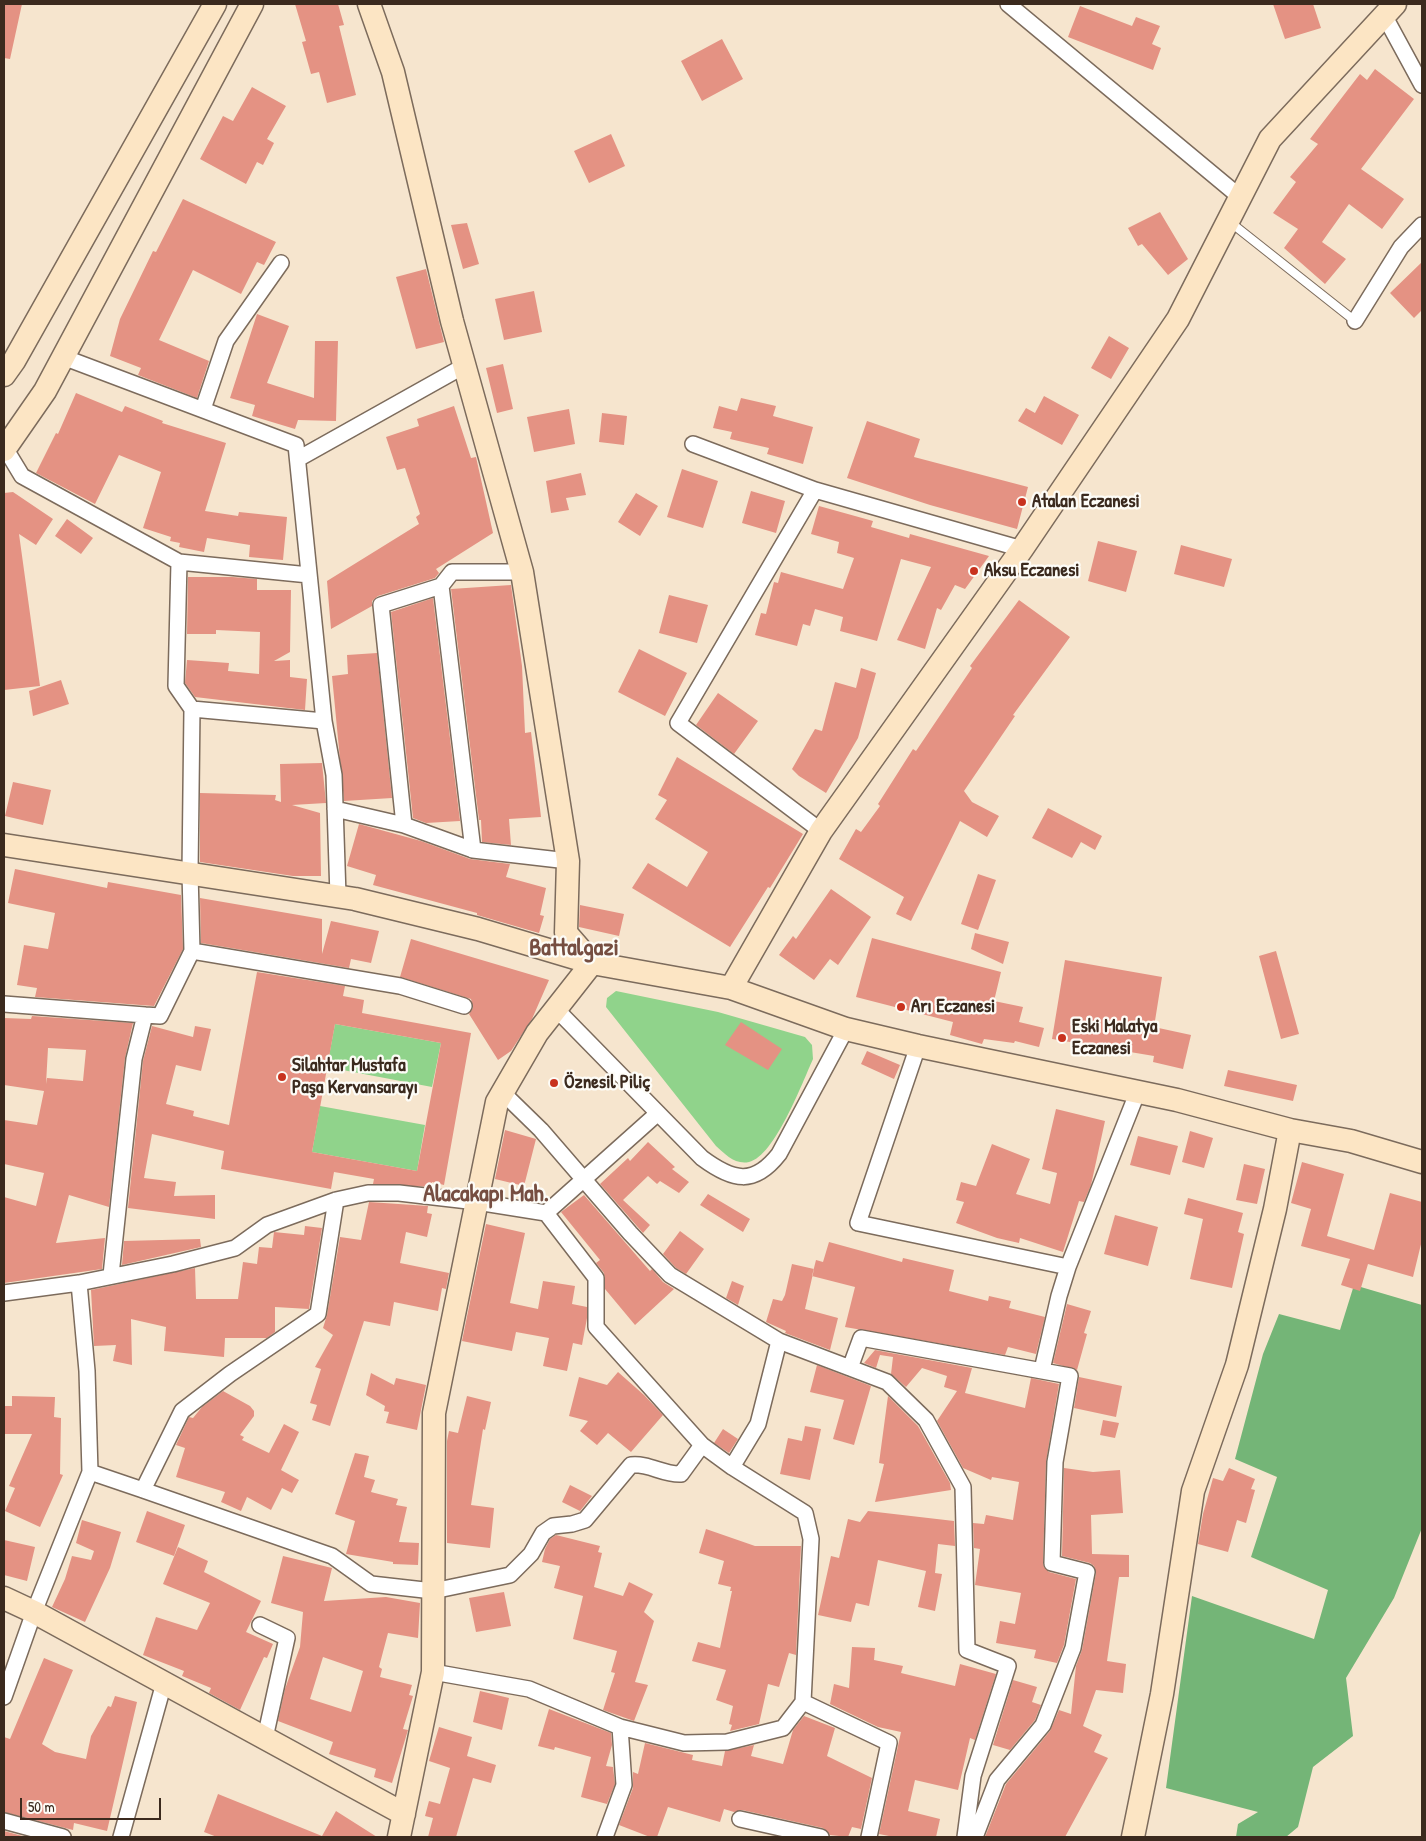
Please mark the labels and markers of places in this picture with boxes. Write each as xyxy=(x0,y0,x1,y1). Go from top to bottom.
place label: Atalan Eczanesi xyxy=(1032,491,1140,513)
marker: Atalan Eczanesi xyxy=(1016,496,1028,508)
place label: Aksu Eczanesi xyxy=(984,560,1080,582)
marker: Aksu Eczanesi xyxy=(968,565,980,577)
place label: Arı Eczanesi xyxy=(911,996,995,1018)
marker: Arı Eczanesi xyxy=(895,1001,907,1013)
place label: Eski Malatya Eczanesi xyxy=(1072,1016,1157,1060)
marker: Eski Malatya Eczanesi xyxy=(1056,1032,1068,1044)
place label: Silahtar Mustafa Paşa Kervansarayı xyxy=(292,1055,418,1099)
marker: Silahtar Mustafa Paşa Kervansarayı xyxy=(276,1071,288,1083)
place label: Öznesil Piliç xyxy=(564,1072,650,1094)
marker: Öznesil Piliç xyxy=(548,1077,560,1089)

